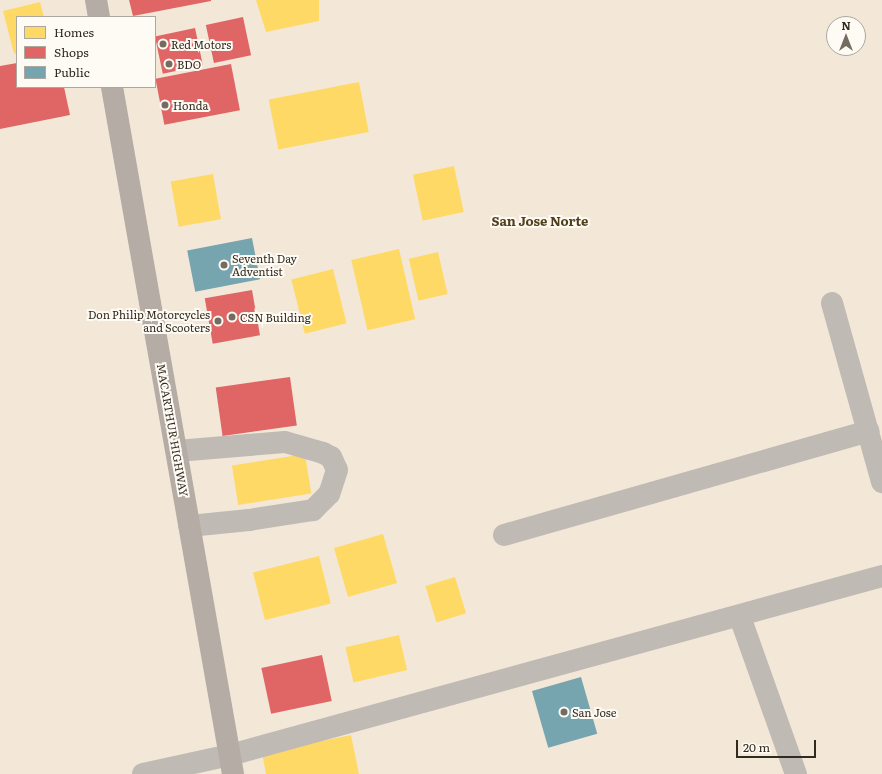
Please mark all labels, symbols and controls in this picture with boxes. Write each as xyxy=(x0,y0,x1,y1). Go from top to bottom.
legend xyxy=(16,16,156,88)
north arrow xyxy=(826,16,866,56)
text: N xyxy=(841,17,851,33)
text: Homes xyxy=(54,23,94,41)
place label: Red Motors xyxy=(171,37,231,51)
marker: Red Motors xyxy=(158,39,168,49)
text: Shops xyxy=(54,43,89,61)
place label: BDO xyxy=(177,57,201,71)
marker: BDO xyxy=(164,59,174,69)
text: Public xyxy=(54,63,90,81)
place label: Honda xyxy=(173,98,208,112)
marker: Honda xyxy=(160,100,170,110)
district label: San Jose Norte xyxy=(492,213,588,229)
place label: Seventh Day Adventist xyxy=(232,252,297,278)
marker: Seventh Day Adventist xyxy=(219,260,229,270)
place label: Don Philip Motorcycles and Scooters xyxy=(88,308,210,334)
place label: CSN Building xyxy=(240,310,311,324)
marker: CSN Building xyxy=(227,312,237,322)
marker: Don Philip Motorcycles and Scooters xyxy=(213,316,223,326)
street label: MACARTHUR HIGHWAY xyxy=(155,363,191,497)
place label: San Jose xyxy=(572,705,616,719)
marker: San Jose xyxy=(559,707,569,717)
scale bar xyxy=(738,732,818,758)
text: 20 m xyxy=(743,738,770,756)

